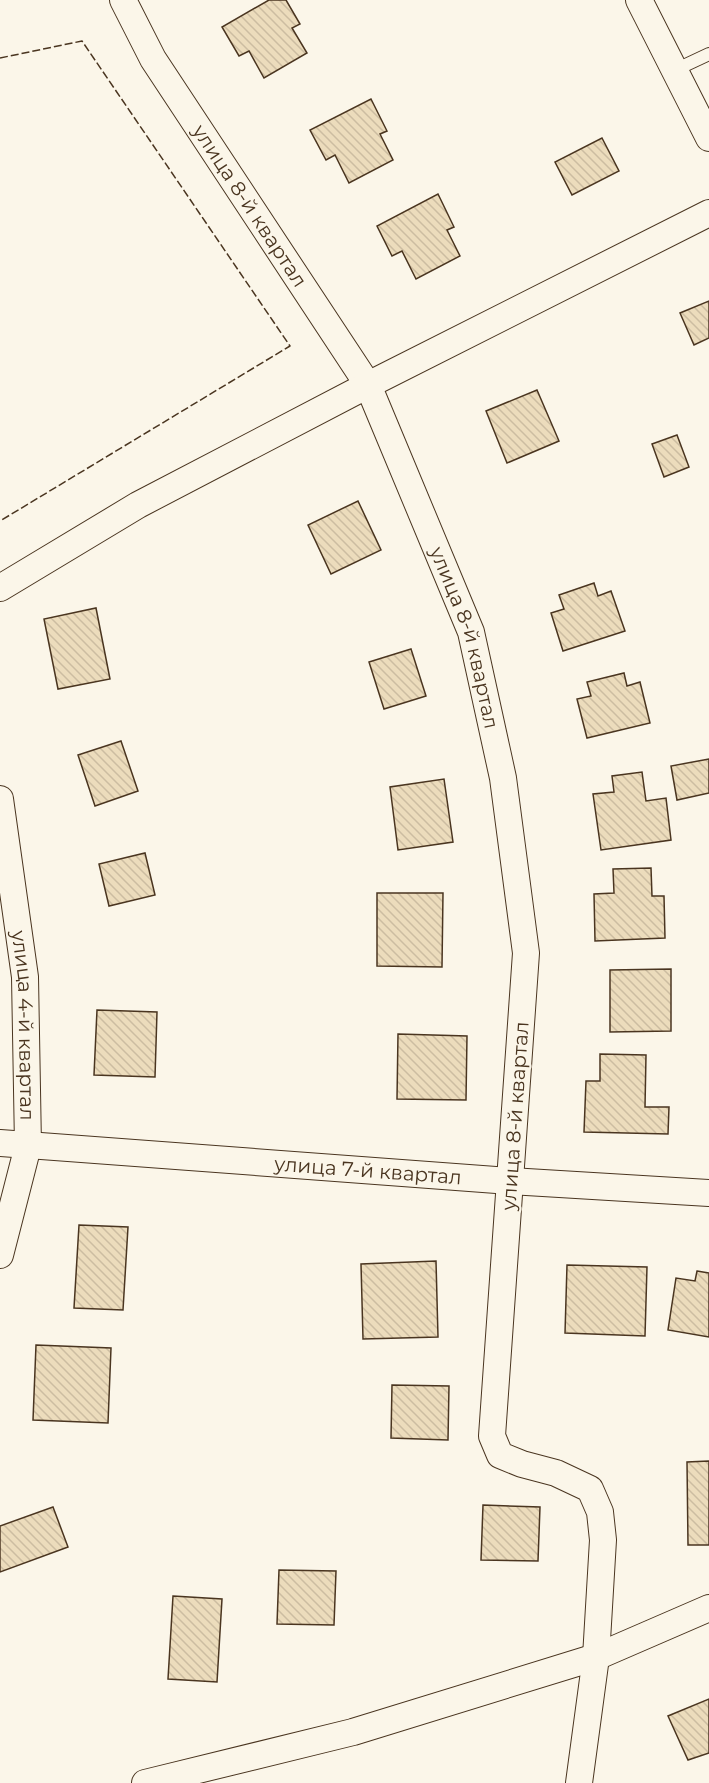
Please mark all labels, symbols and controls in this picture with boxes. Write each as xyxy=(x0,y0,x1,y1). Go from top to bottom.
street label: улица 8-й квартал xyxy=(187,119,312,292)
street label: улица 8-й квартал xyxy=(424,542,504,731)
street label: улица 4-й квартал xyxy=(6,928,40,1121)
street label: улица 8-й квартал xyxy=(496,1021,534,1212)
street label: улица 7-й квартал xyxy=(272,1151,462,1189)

